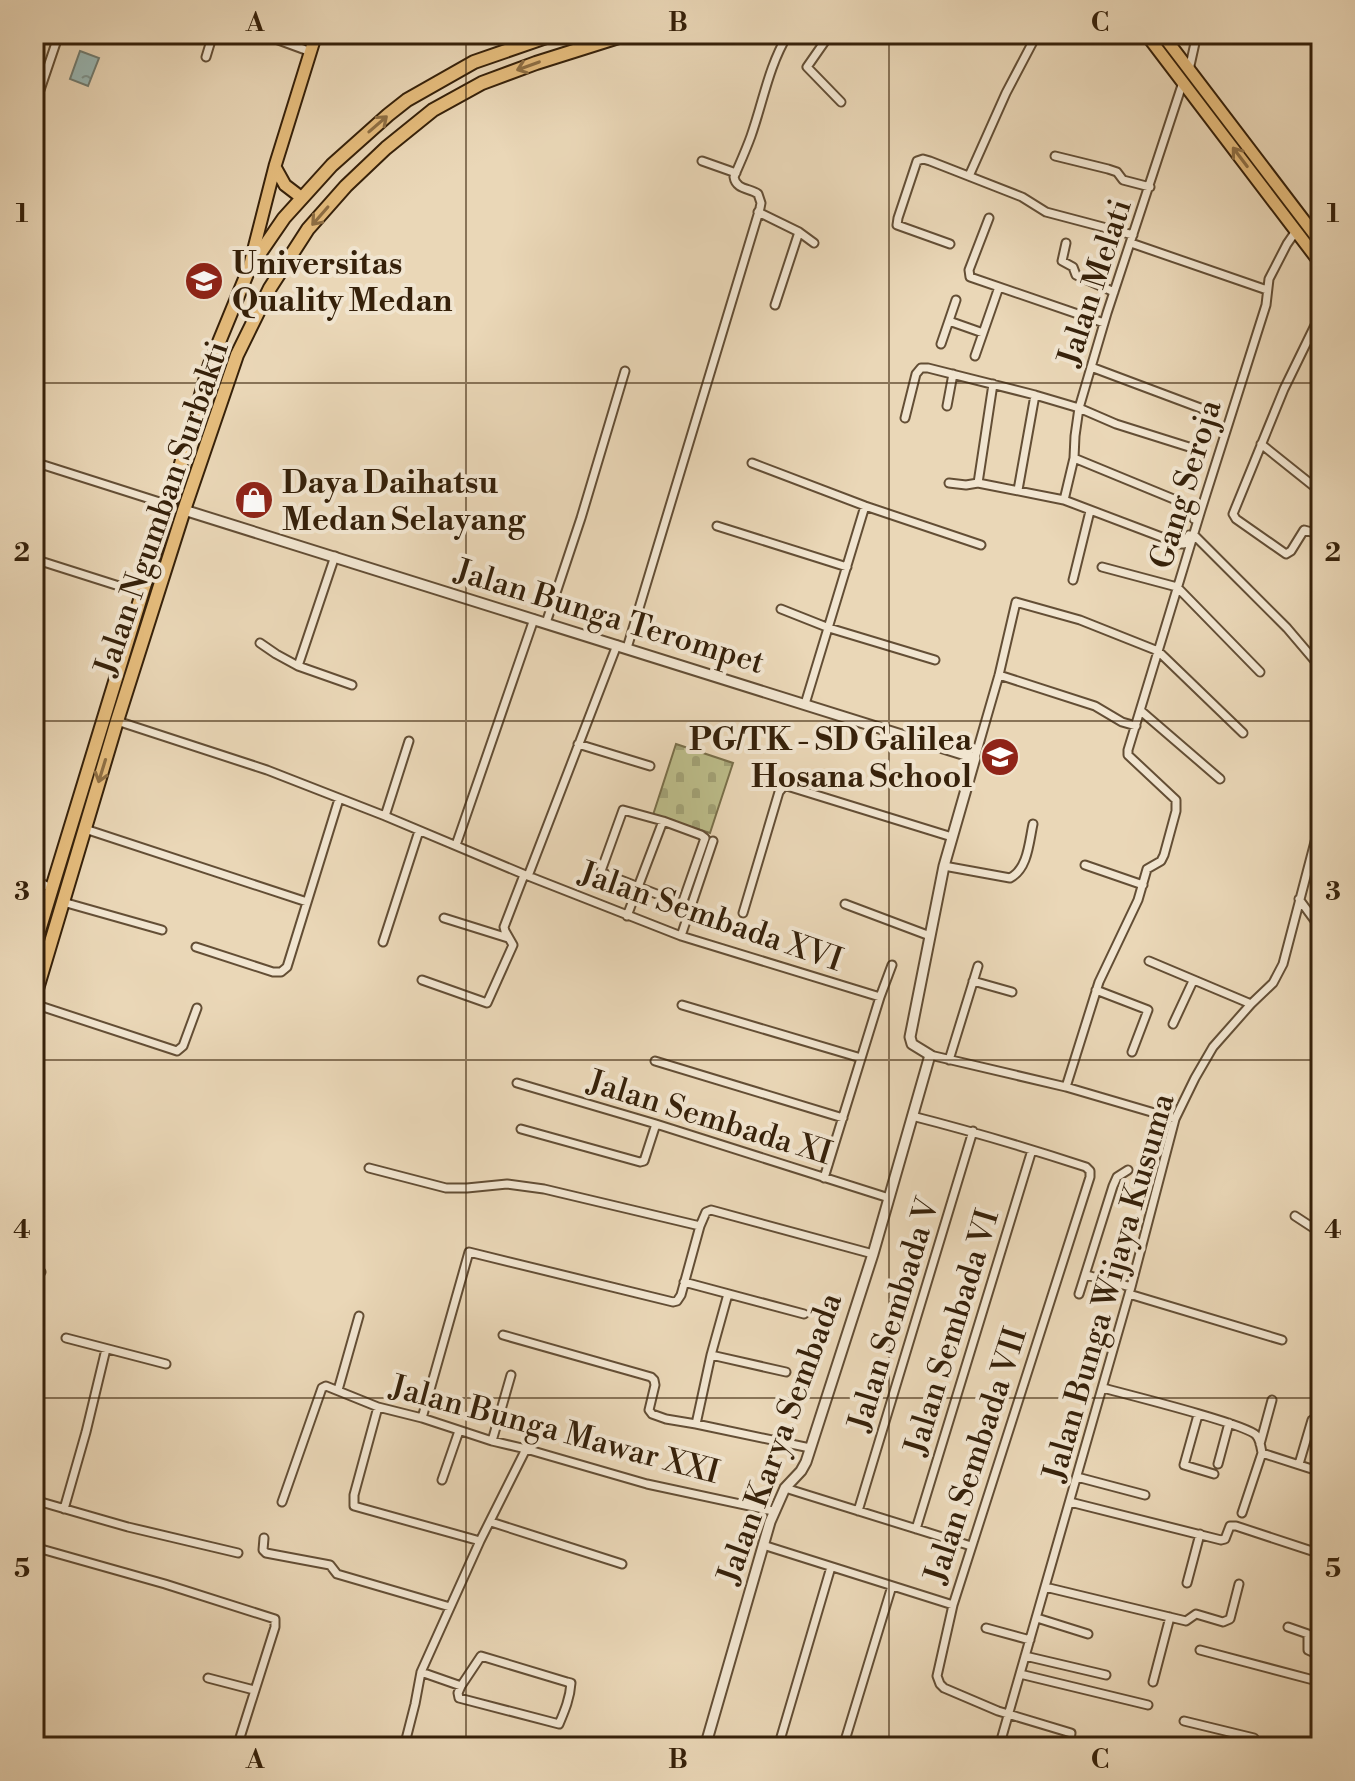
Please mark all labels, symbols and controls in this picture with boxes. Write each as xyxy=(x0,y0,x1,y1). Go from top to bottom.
text: A xyxy=(245,7,265,39)
text: B xyxy=(668,7,688,39)
text: C xyxy=(1091,7,1109,39)
one-way arrow xyxy=(516,60,540,74)
one-way arrow xyxy=(367,115,387,133)
one-way arrow xyxy=(1231,147,1248,168)
street label: Jalan Melati xyxy=(1049,194,1141,372)
text: 1 xyxy=(16,198,29,230)
text: 1 xyxy=(1327,198,1340,230)
one-way arrow xyxy=(311,205,329,225)
place label: Universitas Quality Medan xyxy=(232,244,453,321)
school or university icon: Universitas Quality Medan xyxy=(183,260,225,302)
street label: Jalan Ngumban Surbakti xyxy=(86,336,238,682)
street label: Gang Seroja xyxy=(1141,394,1231,574)
place label: Daya Daihatsu Medan Selayang xyxy=(282,463,526,540)
shop icon: Daya Daihatsu Medan Selayang xyxy=(233,479,275,521)
text: 2 xyxy=(14,537,30,569)
text: 2 xyxy=(1325,537,1341,569)
street label: Jalan Bunga Terompet xyxy=(449,551,769,683)
place label: PG/TK - SD Galilea Hosana School xyxy=(689,720,973,797)
school or university icon: PG/TK - SD Galilea Hosana School xyxy=(979,736,1021,778)
one-way arrow xyxy=(94,758,109,784)
street label: Jalan Sembada XVI xyxy=(573,853,847,981)
text: 3 xyxy=(14,876,30,908)
text: 3 xyxy=(1325,876,1341,908)
street label: Jalan Sembada XI xyxy=(582,1062,836,1174)
street label: Jalan Bunga Wijaya Kusuma xyxy=(1034,1088,1184,1487)
street label: Jalan Sembada V xyxy=(839,1192,949,1437)
street label: Jalan Sembada VI xyxy=(895,1205,1008,1461)
text: 4 xyxy=(13,1214,31,1246)
text: 4 xyxy=(1324,1214,1342,1246)
street label: Jalan Karya Sembada xyxy=(708,1287,851,1590)
street label: Jalan Sembada VII xyxy=(915,1323,1036,1589)
street label: Jalan Bunga Mawar XXI xyxy=(385,1367,723,1493)
text: 5 xyxy=(14,1553,30,1585)
text: 5 xyxy=(1325,1553,1341,1585)
text: A xyxy=(245,1744,265,1776)
text: B xyxy=(668,1744,688,1776)
text: C xyxy=(1091,1744,1109,1776)

